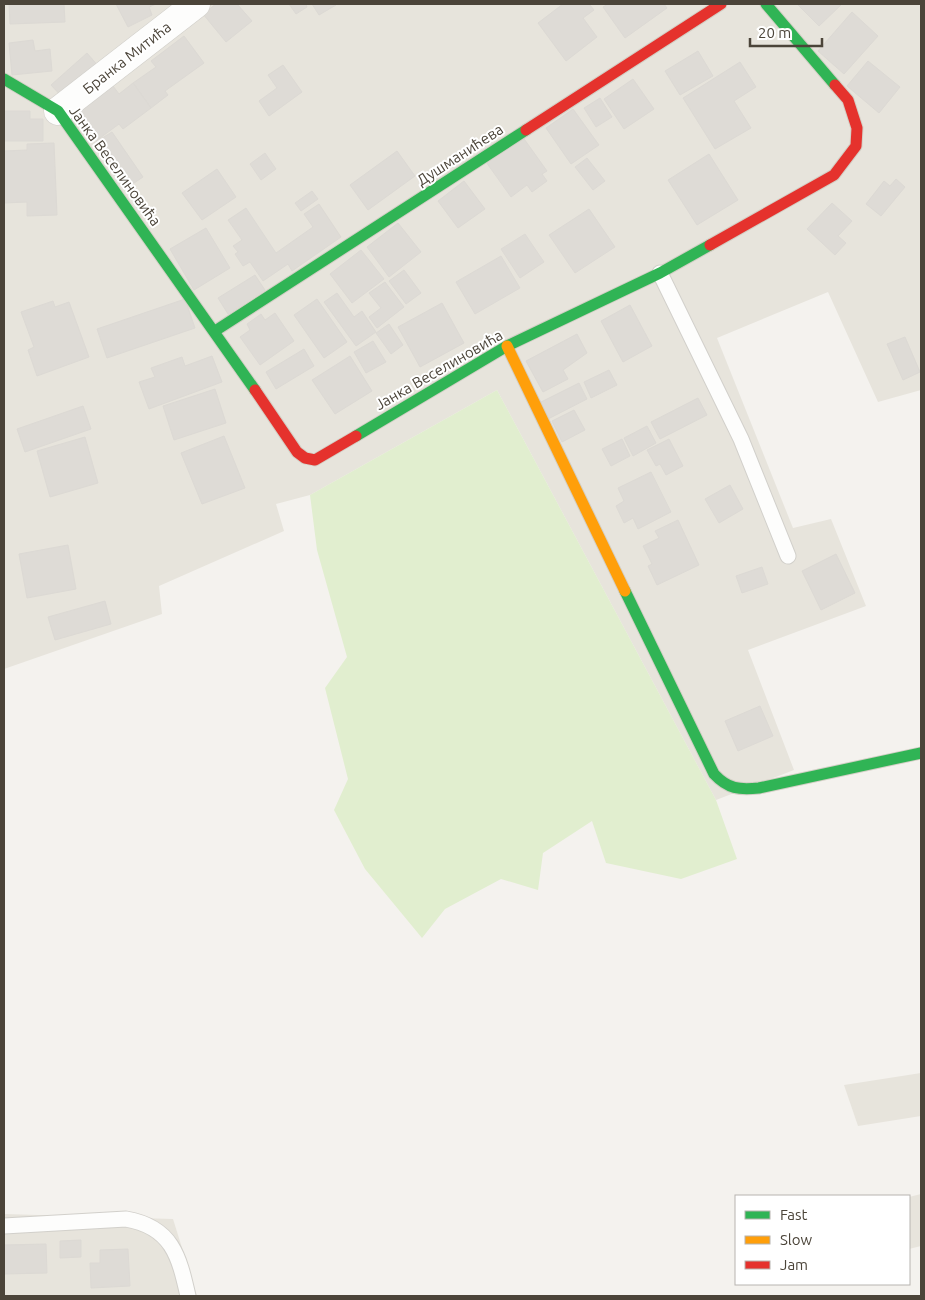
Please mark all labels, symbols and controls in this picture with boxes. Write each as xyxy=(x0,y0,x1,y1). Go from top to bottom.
scale bar xyxy=(750,15,822,47)
street label: Бранка Митића xyxy=(79,18,174,97)
text: 20 m xyxy=(758,24,791,41)
street label: Јанка Веселиновића xyxy=(66,102,165,229)
street label: Душманићева xyxy=(413,120,506,189)
street label: Јанка Веселиновића xyxy=(372,326,506,413)
legend xyxy=(735,1195,910,1285)
text: Fast xyxy=(780,1206,808,1223)
text: Slow xyxy=(780,1231,813,1248)
text: Jam xyxy=(780,1256,808,1273)

